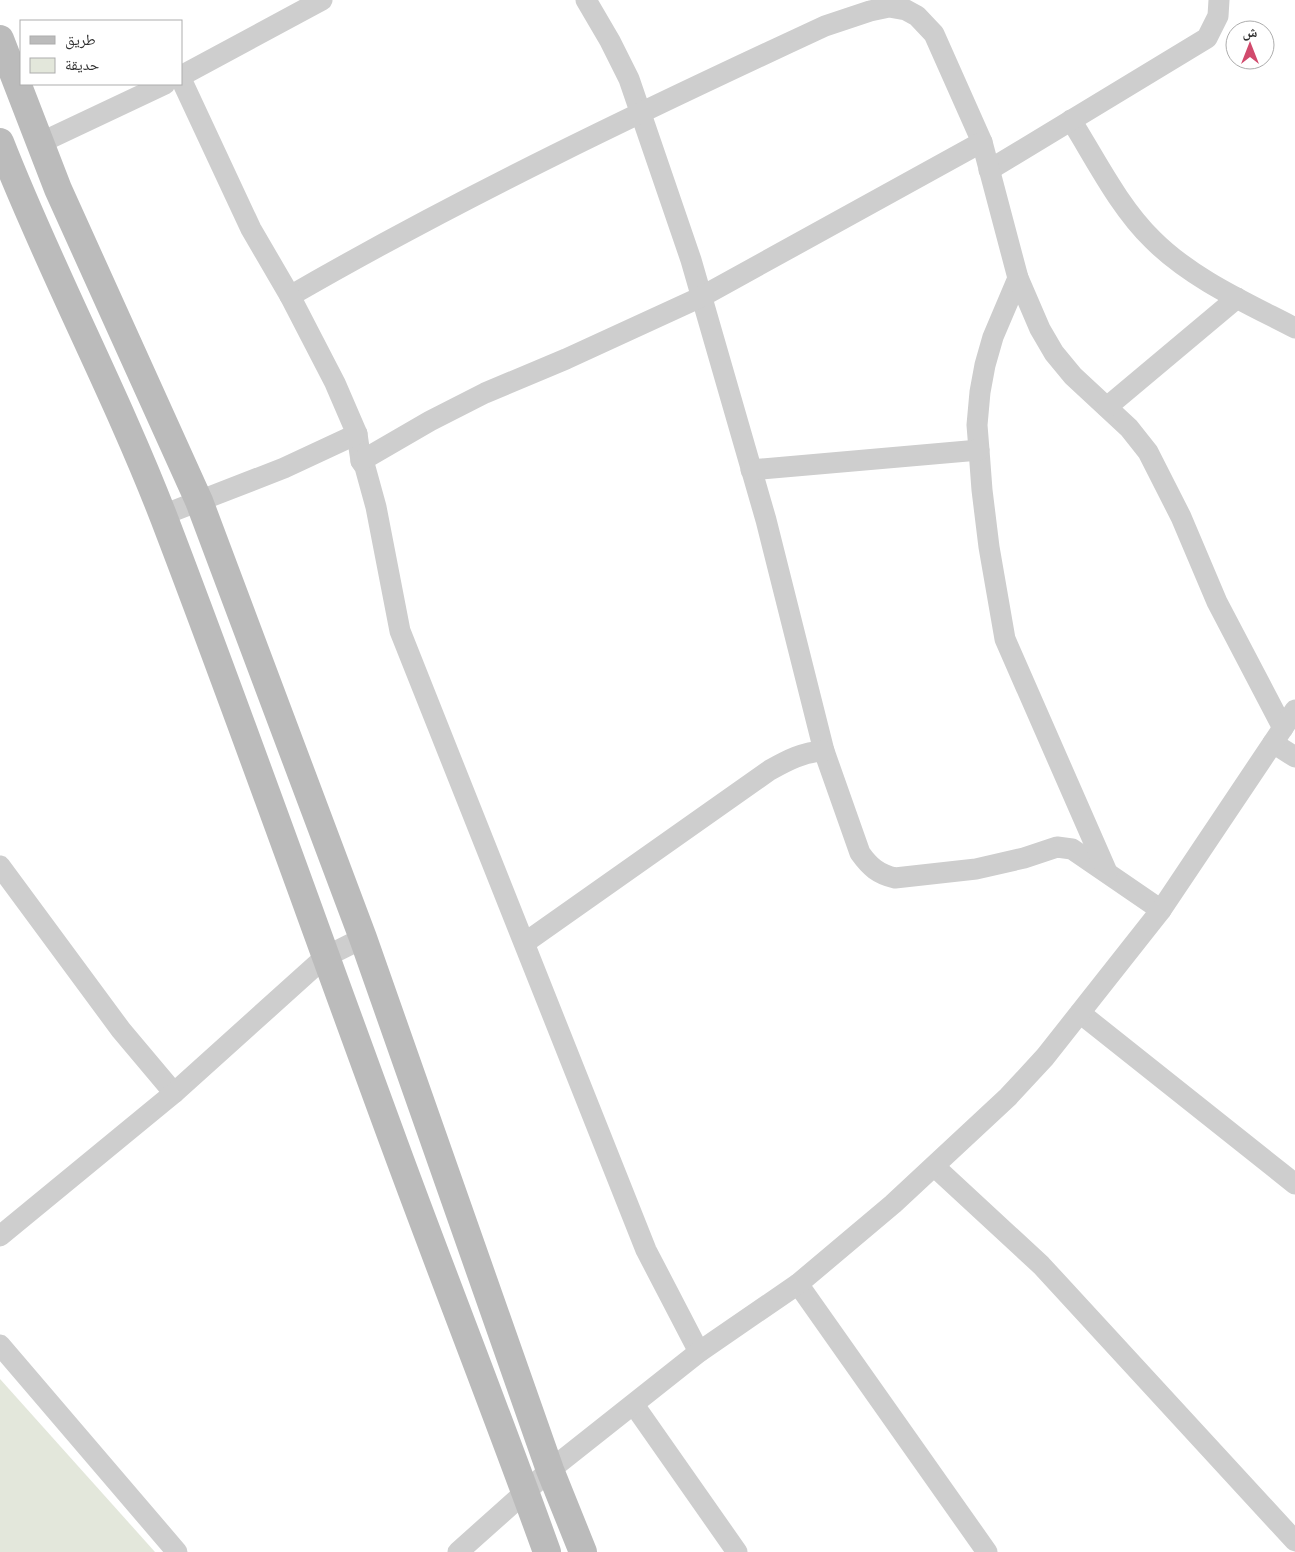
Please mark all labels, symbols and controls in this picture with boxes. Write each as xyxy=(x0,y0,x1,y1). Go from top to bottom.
legend xyxy=(20,20,182,85)
north arrow xyxy=(1225,20,1275,70)
text: ش xyxy=(1243,24,1258,41)
text: طريق xyxy=(65,31,96,50)
text: حديقة xyxy=(65,56,100,74)

